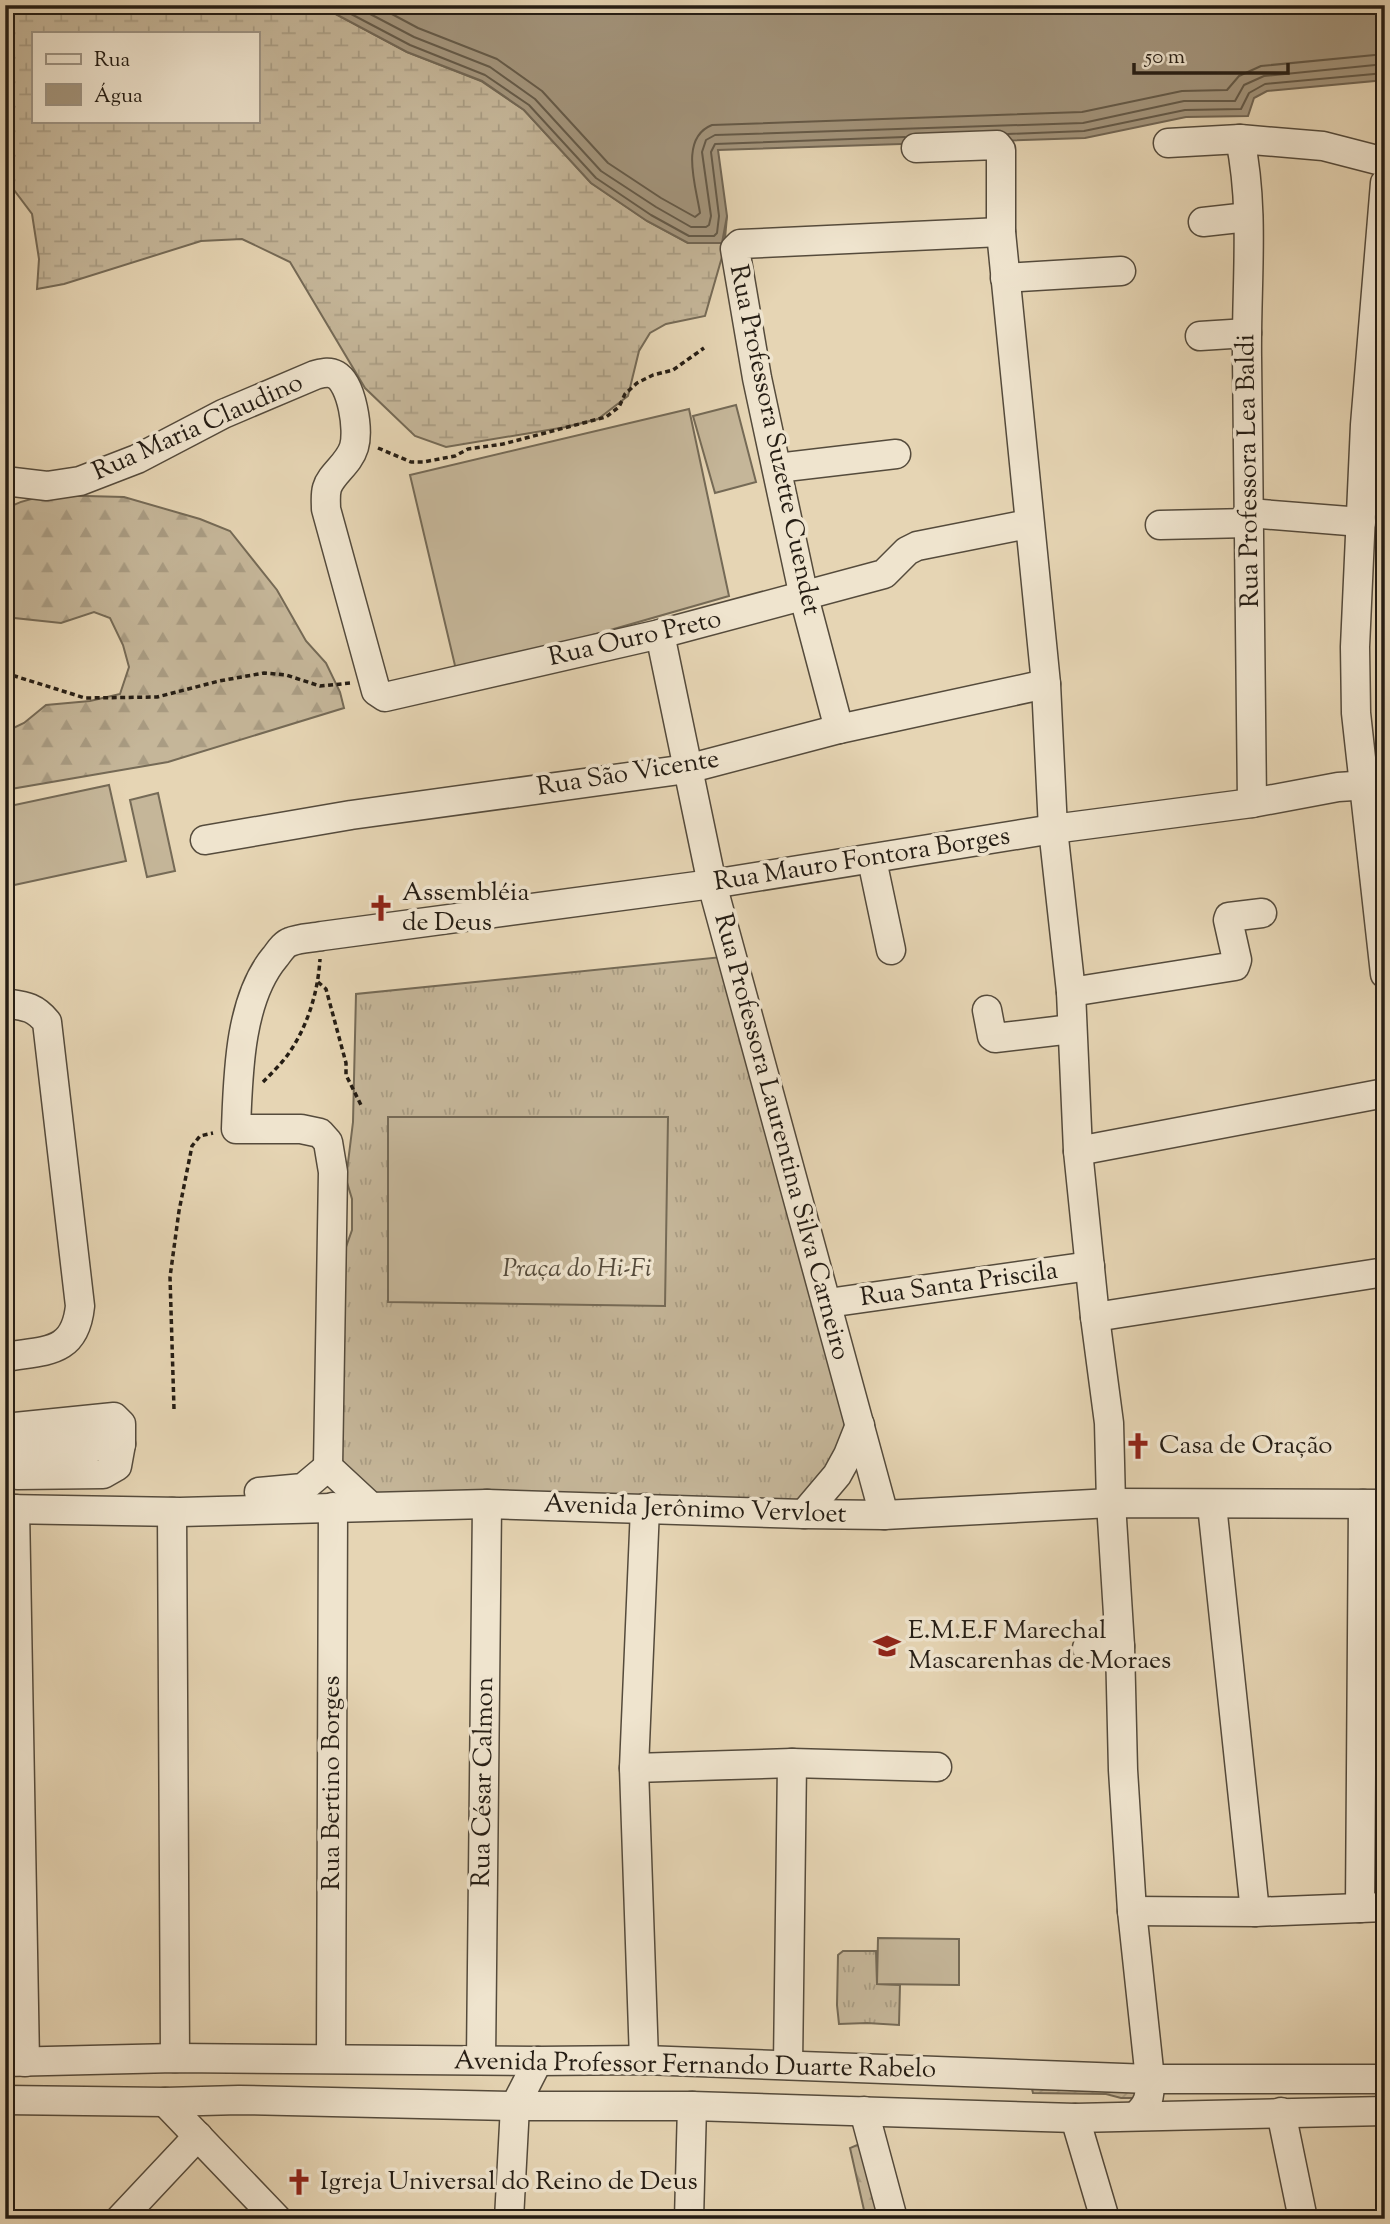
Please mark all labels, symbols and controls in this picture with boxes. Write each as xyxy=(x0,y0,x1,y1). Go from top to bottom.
legend xyxy=(32,32,259,122)
scale bar xyxy=(1134,32,1288,76)
text: 50 m xyxy=(1144,43,1185,73)
text: Rua xyxy=(94,46,131,76)
text: Água xyxy=(94,82,143,112)
street label: Rua Professora Suzette Cuendet xyxy=(719,262,829,619)
street label: Rua Professora Lea Baldi xyxy=(1228,334,1270,608)
street label: Rua Maria Claudino xyxy=(87,365,309,491)
street label: Rua Ouro Preto xyxy=(545,601,725,677)
street label: Rua São Vicente xyxy=(534,741,722,807)
street label: Rua Mauro Fontora Borges xyxy=(711,818,1013,902)
place label: Assembléia de Deus xyxy=(402,875,529,942)
church icon: Assembléia de Deus xyxy=(366,893,396,923)
street label: Rua Professora Laurentina Silva Carneiro xyxy=(703,910,859,1364)
park label: Praça do Hi-Fi xyxy=(502,1251,652,1288)
street label: Rua Santa Priscila xyxy=(858,1253,1060,1317)
place label: Casa de Oração xyxy=(1159,1428,1333,1465)
church icon: Casa de Oração xyxy=(1123,1431,1153,1461)
street label: Avenida Jerônimo Vervloet xyxy=(543,1486,847,1534)
place label: E.M.E.F Marechal Mascarenhas de Moraes xyxy=(908,1613,1171,1680)
school or university icon: E.M.E.F Marechal Mascarenhas de Moraes xyxy=(872,1631,902,1661)
street label: Rua Bertino Borges xyxy=(314,1675,351,1891)
street label: Rua César Calmon xyxy=(464,1676,504,1888)
street label: Avenida Professor Fernando Duarte Rabelo xyxy=(454,2043,936,2089)
place label: Igreja Universal do Reino de Deus xyxy=(320,2164,698,2201)
church icon: Igreja Universal do Reino de Deus xyxy=(284,2167,314,2197)

